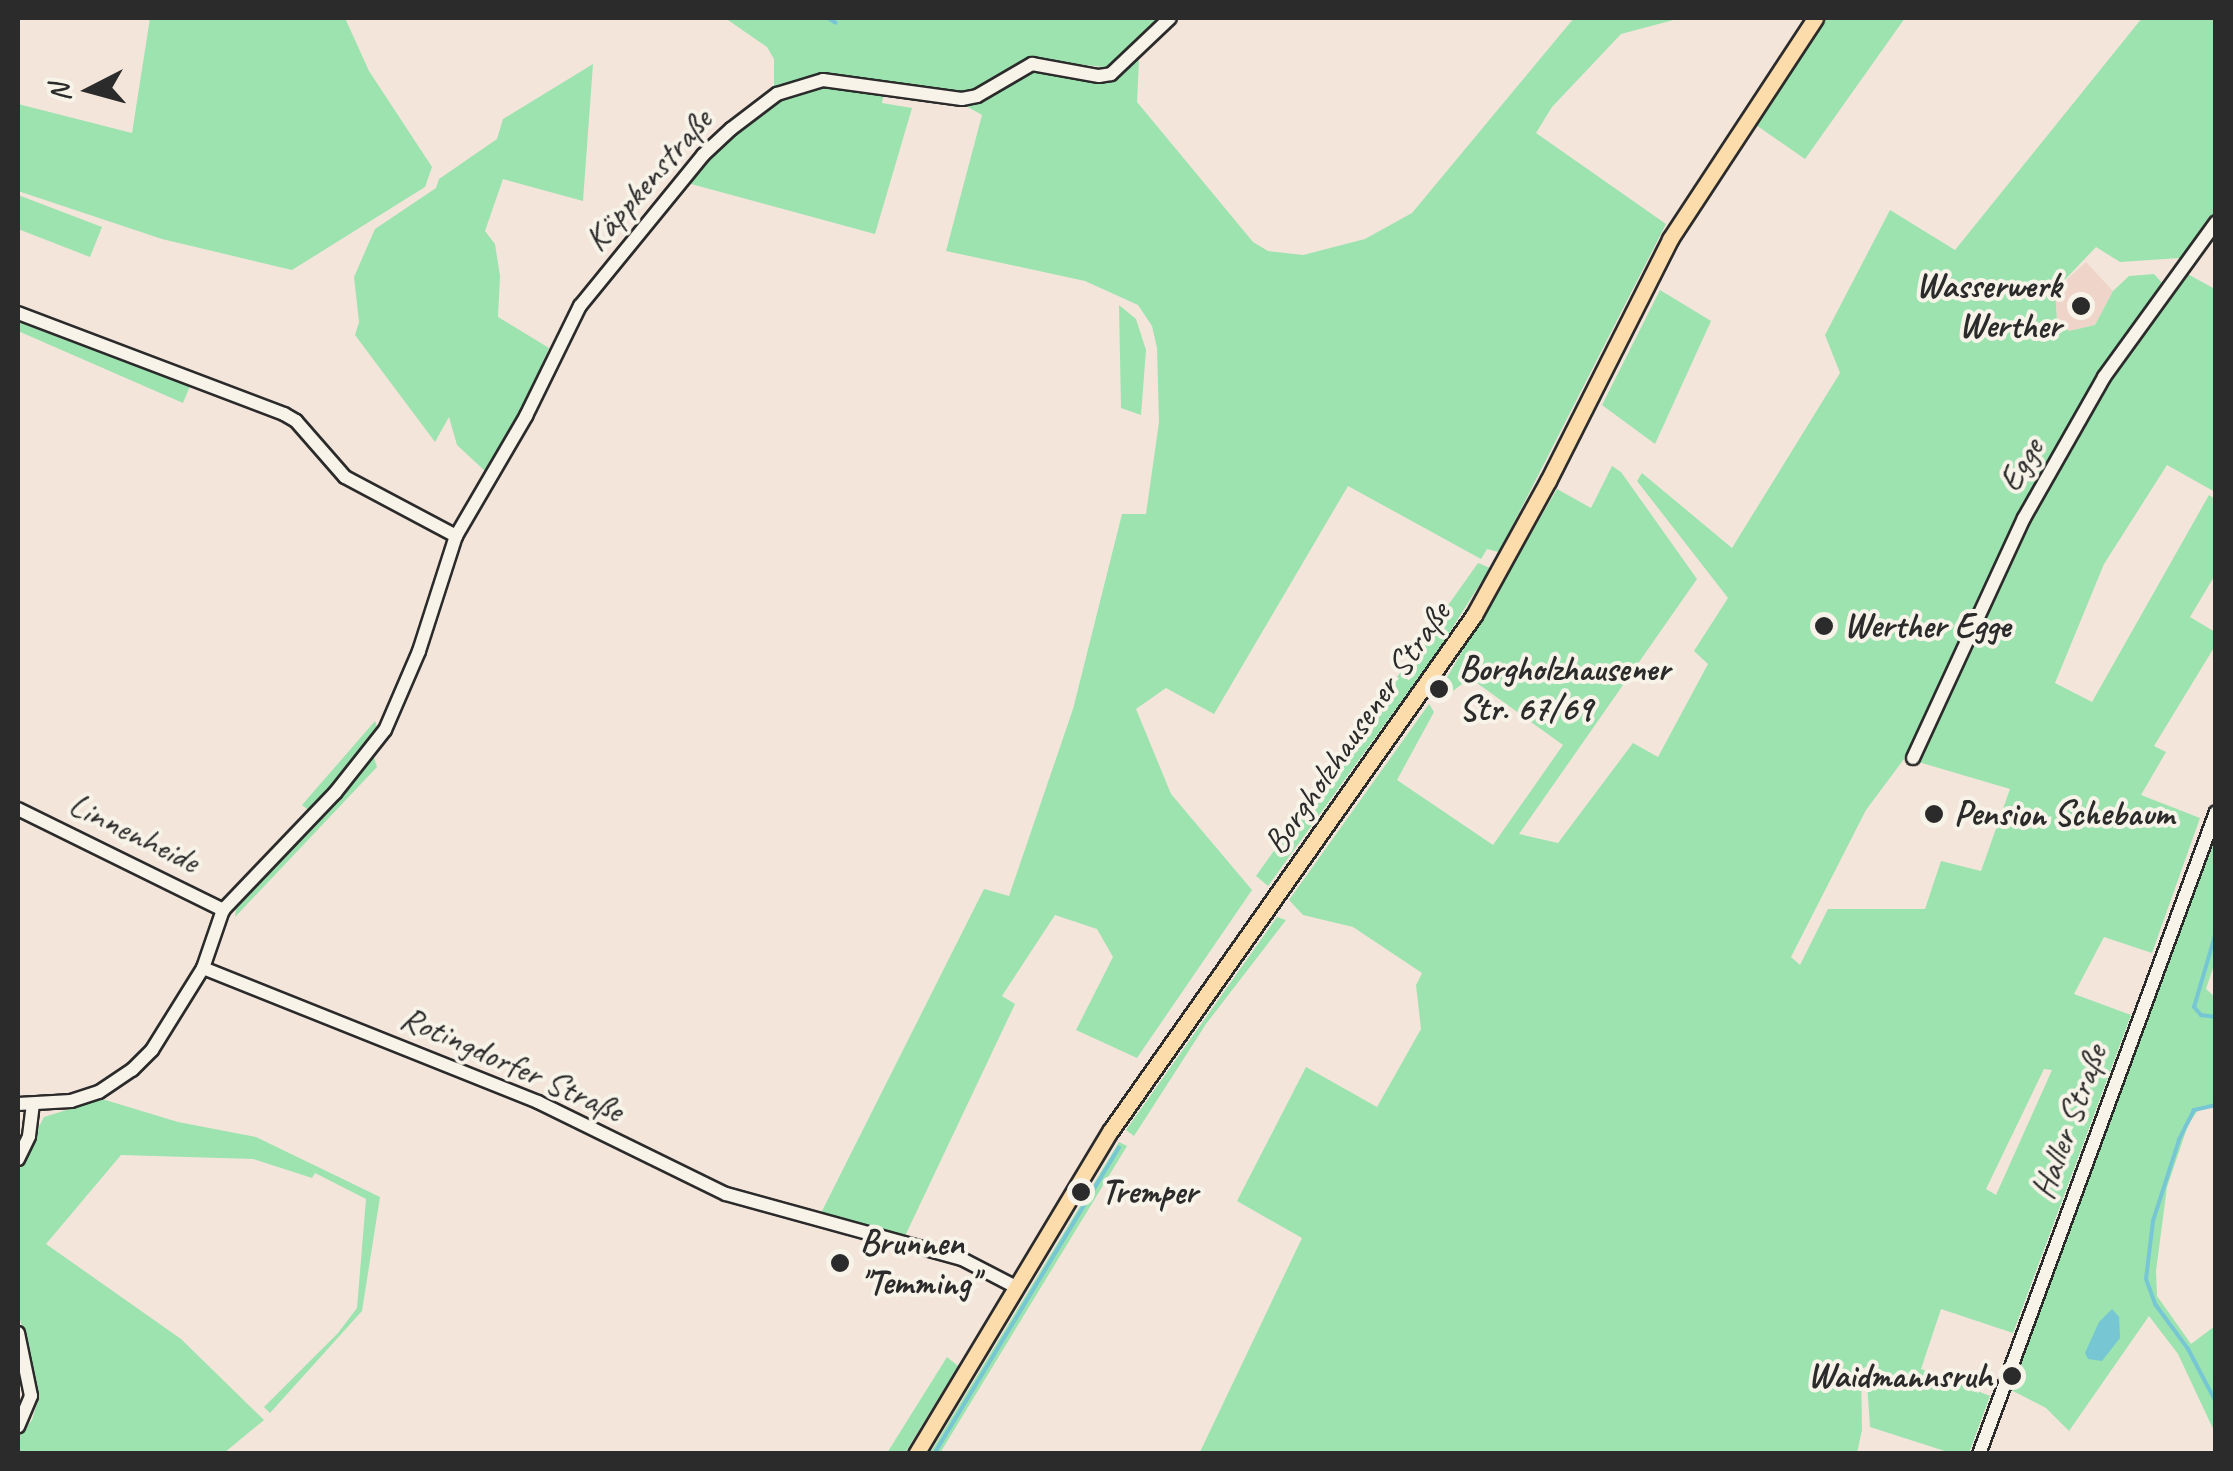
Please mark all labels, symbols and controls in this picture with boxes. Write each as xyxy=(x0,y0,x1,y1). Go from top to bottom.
north arrow xyxy=(40,40,140,140)
text: N xyxy=(41,83,78,104)
street label: Käppkenstraße xyxy=(575,100,721,260)
place label: Wasserwerk Werther xyxy=(1916,265,2061,347)
marker: Wasserwerk Werther xyxy=(2070,295,2092,317)
street label: Egge xyxy=(1989,431,2053,499)
street label: Borgholzhausener Straße xyxy=(1254,594,1460,862)
place label: Werther Egge xyxy=(1844,605,2010,647)
marker: Werther Egge xyxy=(1813,615,1835,637)
place label: Borgholzhausener Str. 67/69 xyxy=(1459,648,1670,730)
marker: Borgholzhausener Str. 67/69 xyxy=(1428,678,1450,700)
street label: Linnenheide xyxy=(62,784,206,882)
place label: Pension Schebaum xyxy=(1954,793,2174,835)
marker: Pension Schebaum xyxy=(1923,803,1945,825)
street label: Rotingdorfer Straße xyxy=(393,996,631,1132)
street label: Haller Straße xyxy=(2022,1039,2116,1205)
place label: Tremper xyxy=(1101,1171,1197,1213)
marker: Tremper xyxy=(1070,1181,1092,1203)
place label: Brunnen "Temming" xyxy=(860,1222,978,1304)
marker: Brunnen "Temming" xyxy=(829,1252,851,1274)
place label: Waidmannsruh xyxy=(1808,1355,1992,1397)
marker: Waidmannsruh xyxy=(2001,1365,2023,1387)

